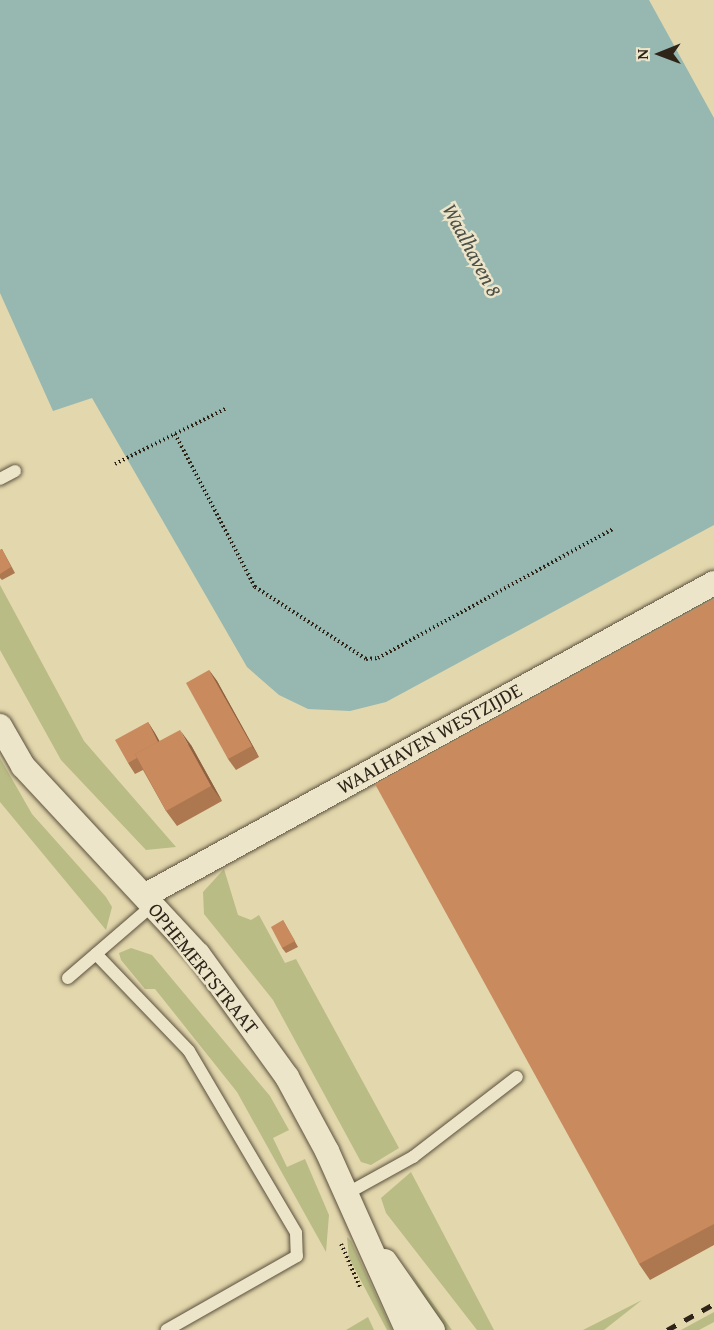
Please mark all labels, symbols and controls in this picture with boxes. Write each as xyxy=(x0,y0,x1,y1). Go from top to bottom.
north arrow xyxy=(630,24,690,84)
text: N xyxy=(630,49,654,60)
water label: Waalhaven 8 xyxy=(437,199,507,301)
street label: WAALHAVEN WESTZIJDE xyxy=(332,677,526,799)
street label: OPHEMERTSTRAAT xyxy=(144,897,264,1039)

